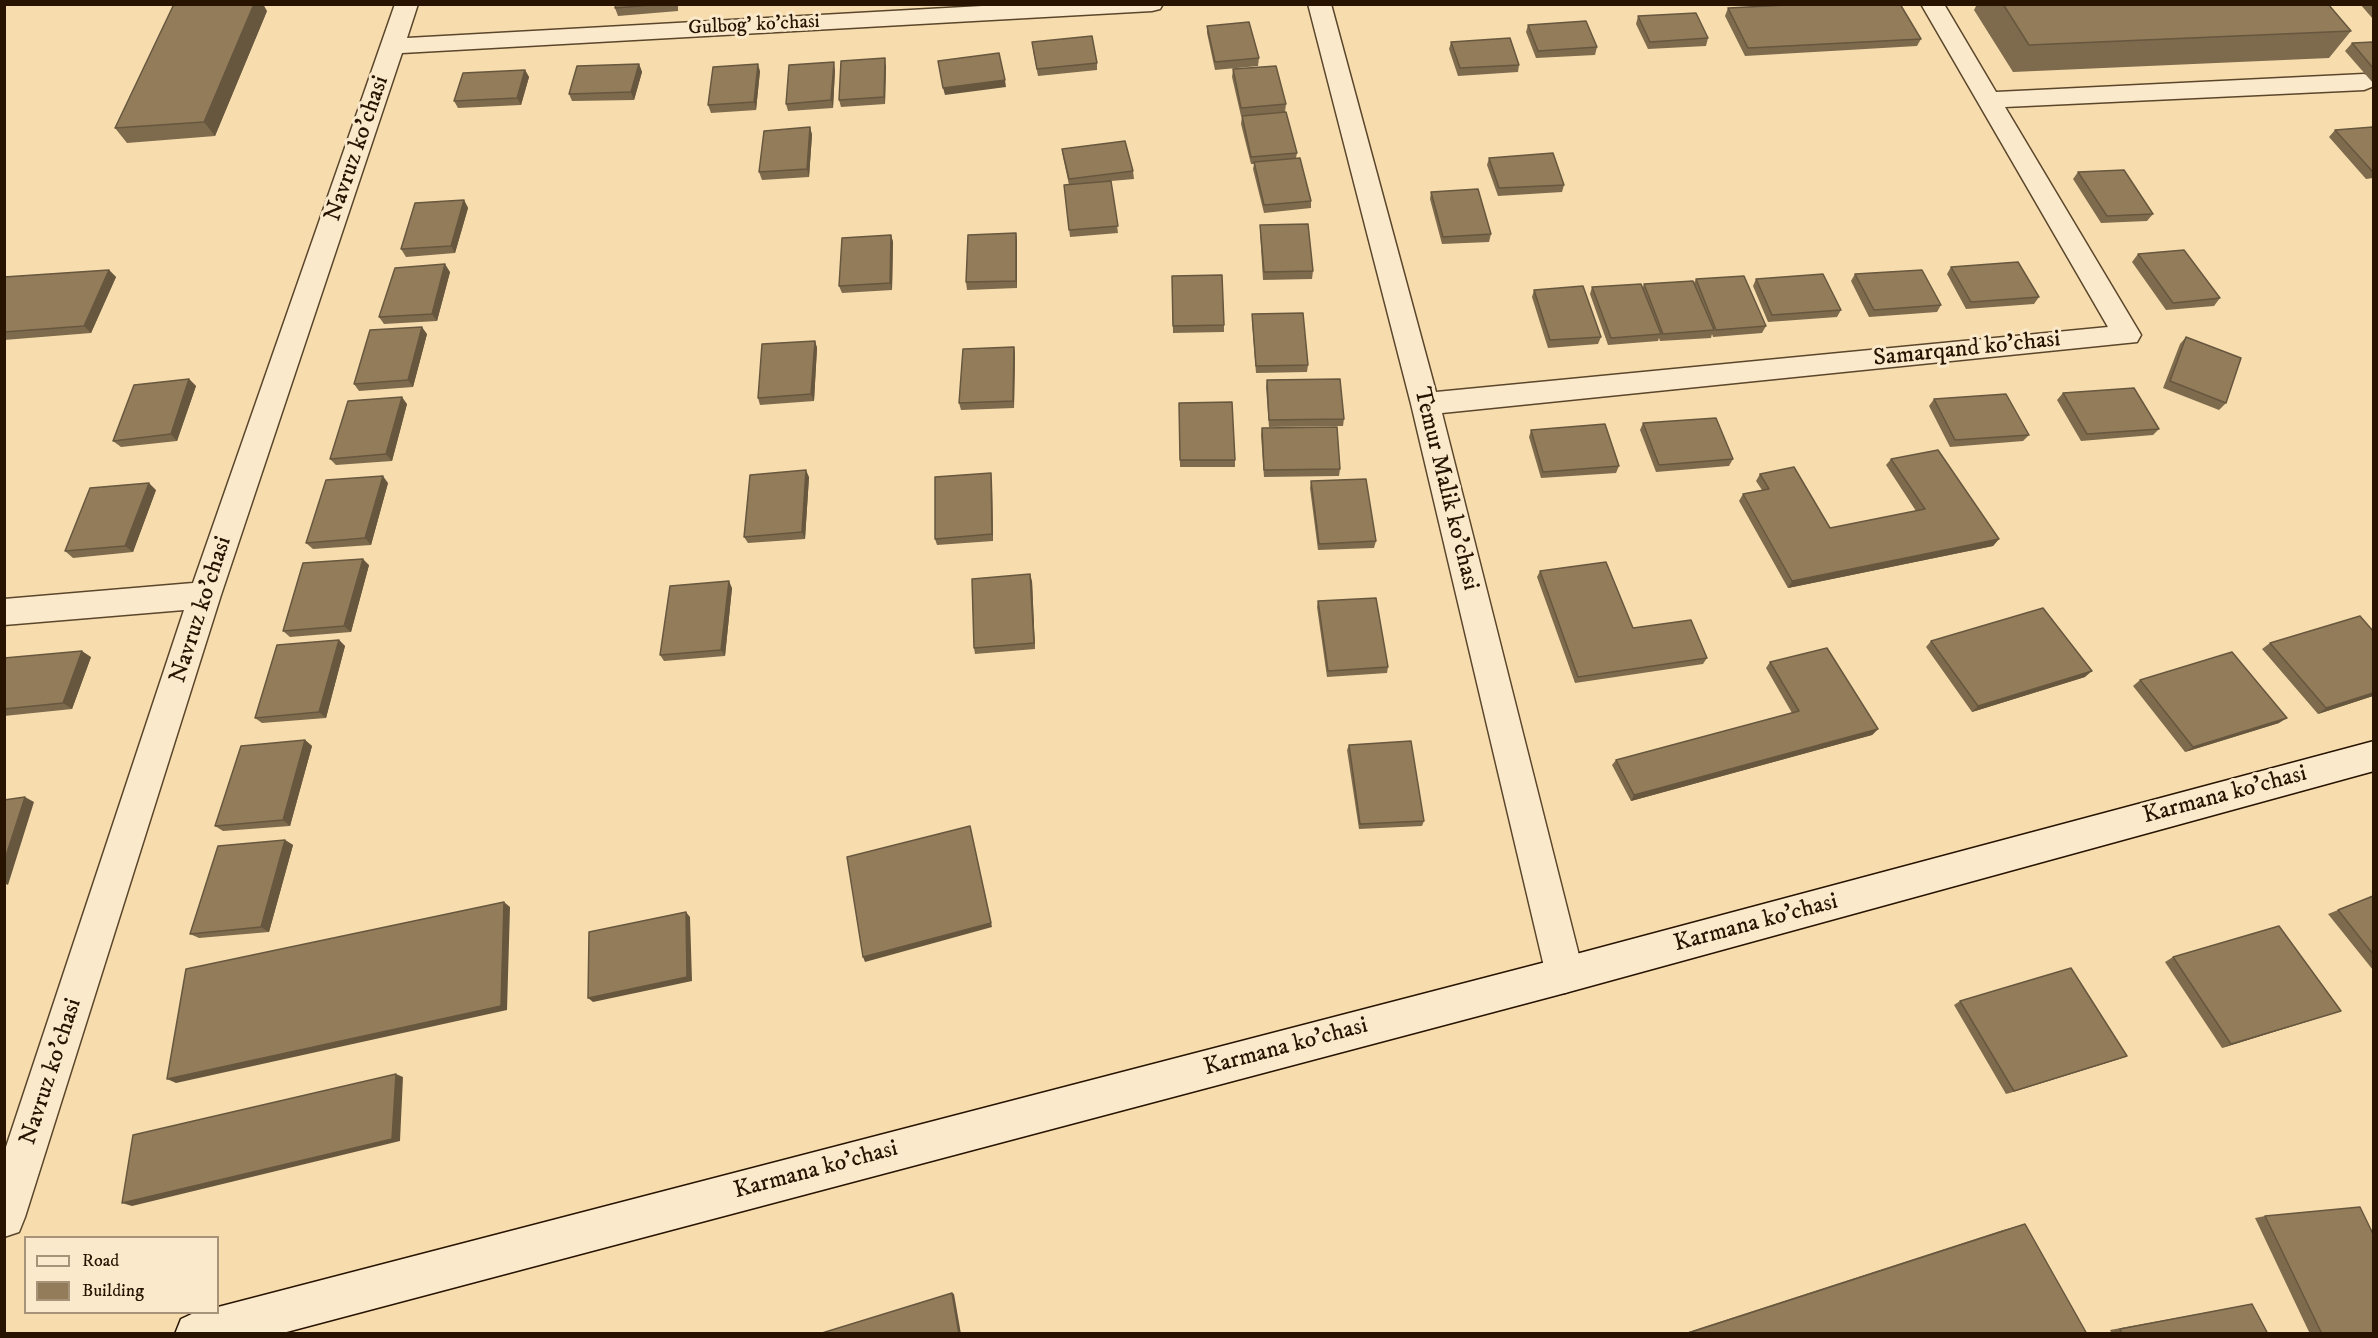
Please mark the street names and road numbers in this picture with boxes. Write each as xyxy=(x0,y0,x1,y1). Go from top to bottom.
street label: Gulbog' ko'chasi xyxy=(688,11,820,41)
street label: Navruz ko'chasi xyxy=(320,72,396,226)
street label: Samarqand ko'chasi xyxy=(1872,326,2062,374)
street label: Temur Malik ko'chasi xyxy=(1406,385,1484,593)
street label: Navruz ko'chasi xyxy=(165,533,239,687)
street label: Karmana ko'chasi xyxy=(2140,760,2310,832)
street label: Karmana ko'chasi xyxy=(1671,888,1841,960)
street label: Navruz ko'chasi xyxy=(15,995,89,1149)
street label: Karmana ko'chasi xyxy=(1201,1012,1371,1084)
street label: Karmana ko'chasi xyxy=(731,1135,901,1207)

